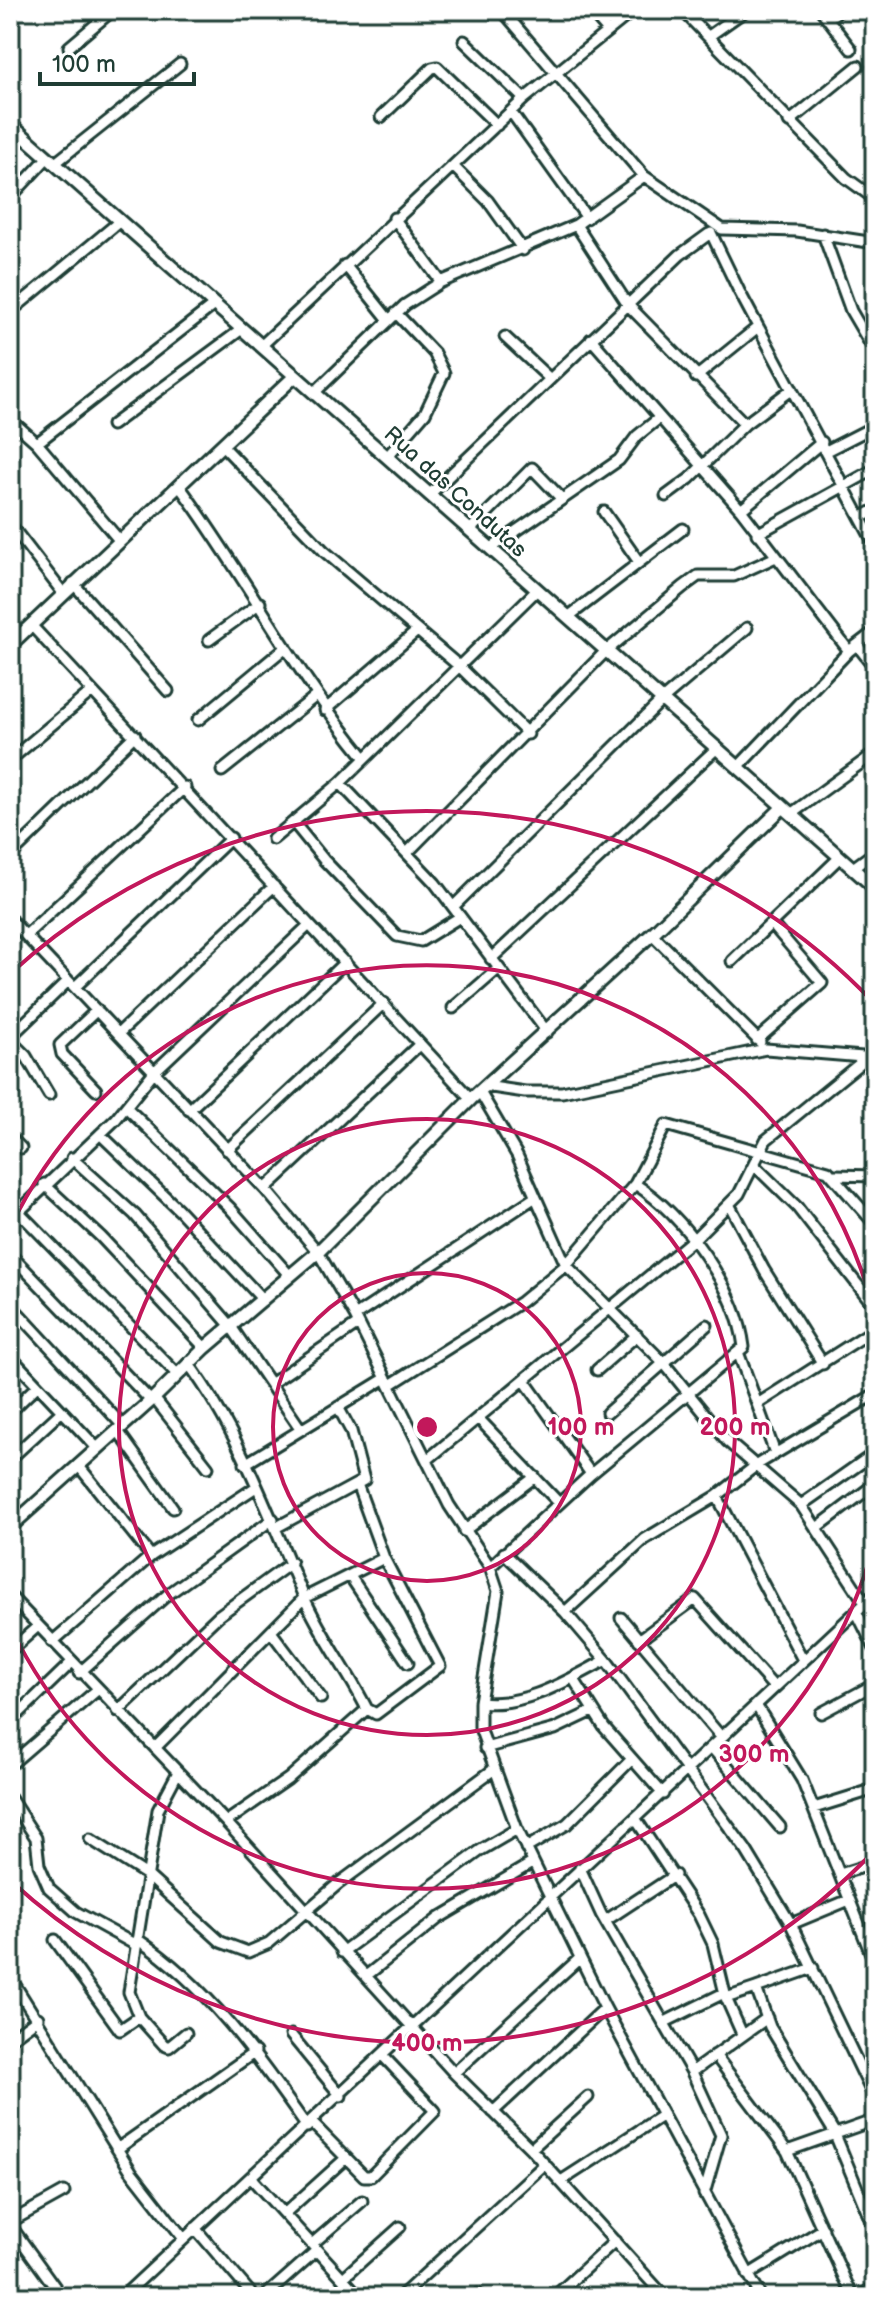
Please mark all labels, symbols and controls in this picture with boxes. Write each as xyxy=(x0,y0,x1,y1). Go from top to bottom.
scale bar xyxy=(40,36,194,86)
text: 100 m xyxy=(52,50,116,79)
street label: Rua das Condutas xyxy=(378,421,532,563)
centre of rings xyxy=(413,1413,441,1441)
text: 100 m xyxy=(548,1413,614,1442)
text: 200 m xyxy=(700,1413,770,1442)
text: 300 m xyxy=(719,1740,789,1769)
text: 400 m xyxy=(392,2029,463,2058)

